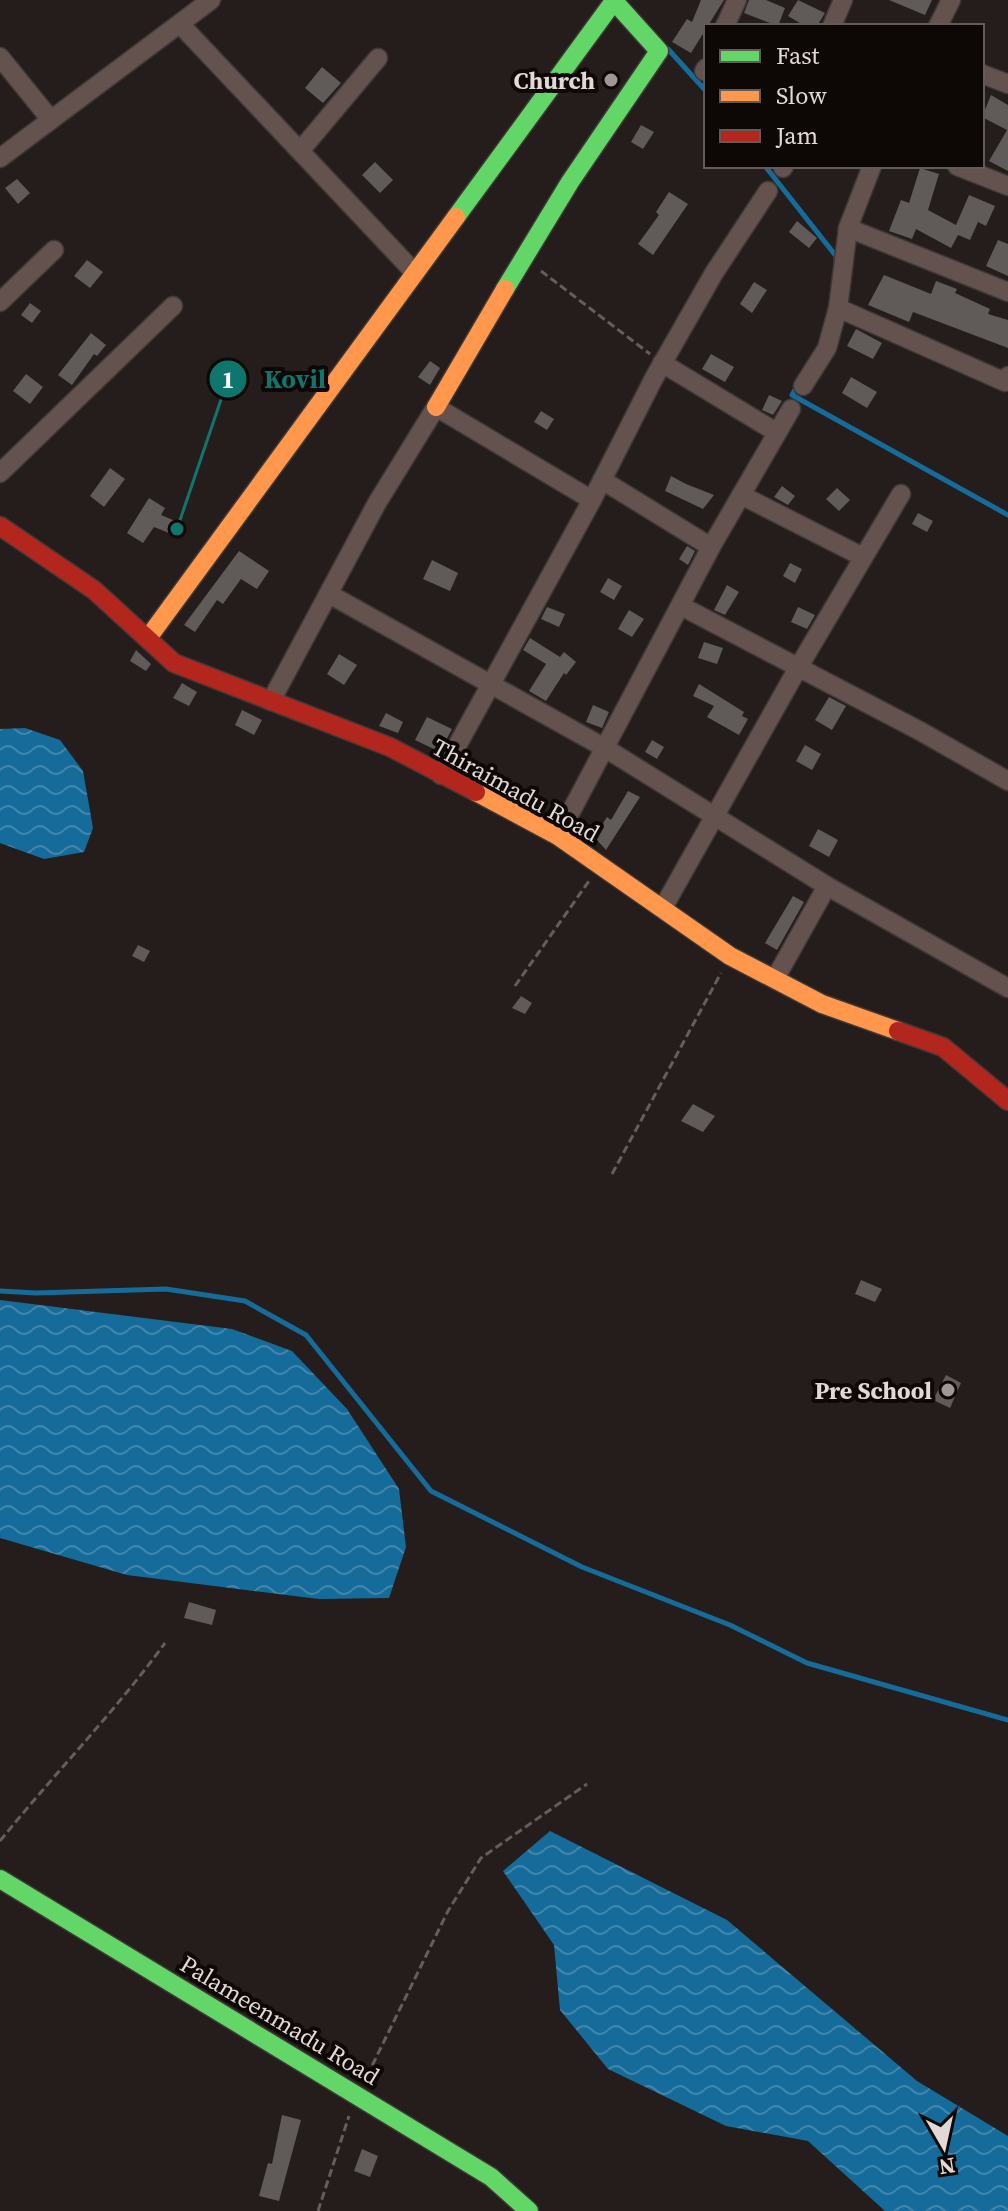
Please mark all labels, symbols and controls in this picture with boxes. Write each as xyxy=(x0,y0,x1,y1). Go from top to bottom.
legend xyxy=(704,24,984,168)
text: Fast xyxy=(776,39,820,72)
place label: Church xyxy=(514,64,595,97)
marker: Church xyxy=(602,71,620,89)
text: Slow xyxy=(776,79,827,112)
text: Jam xyxy=(775,119,818,152)
callout: Kovil xyxy=(208,354,342,404)
text: Kovil xyxy=(264,361,326,397)
text: 1 xyxy=(221,363,235,396)
street label: Thiraimadu Road xyxy=(426,730,606,850)
place label: Pre School xyxy=(815,1374,932,1407)
marker: Pre School xyxy=(939,1381,957,1399)
street label: Palameenmadu Road xyxy=(174,1947,386,2093)
north arrow xyxy=(904,2107,984,2187)
text: N xyxy=(937,2151,957,2183)

